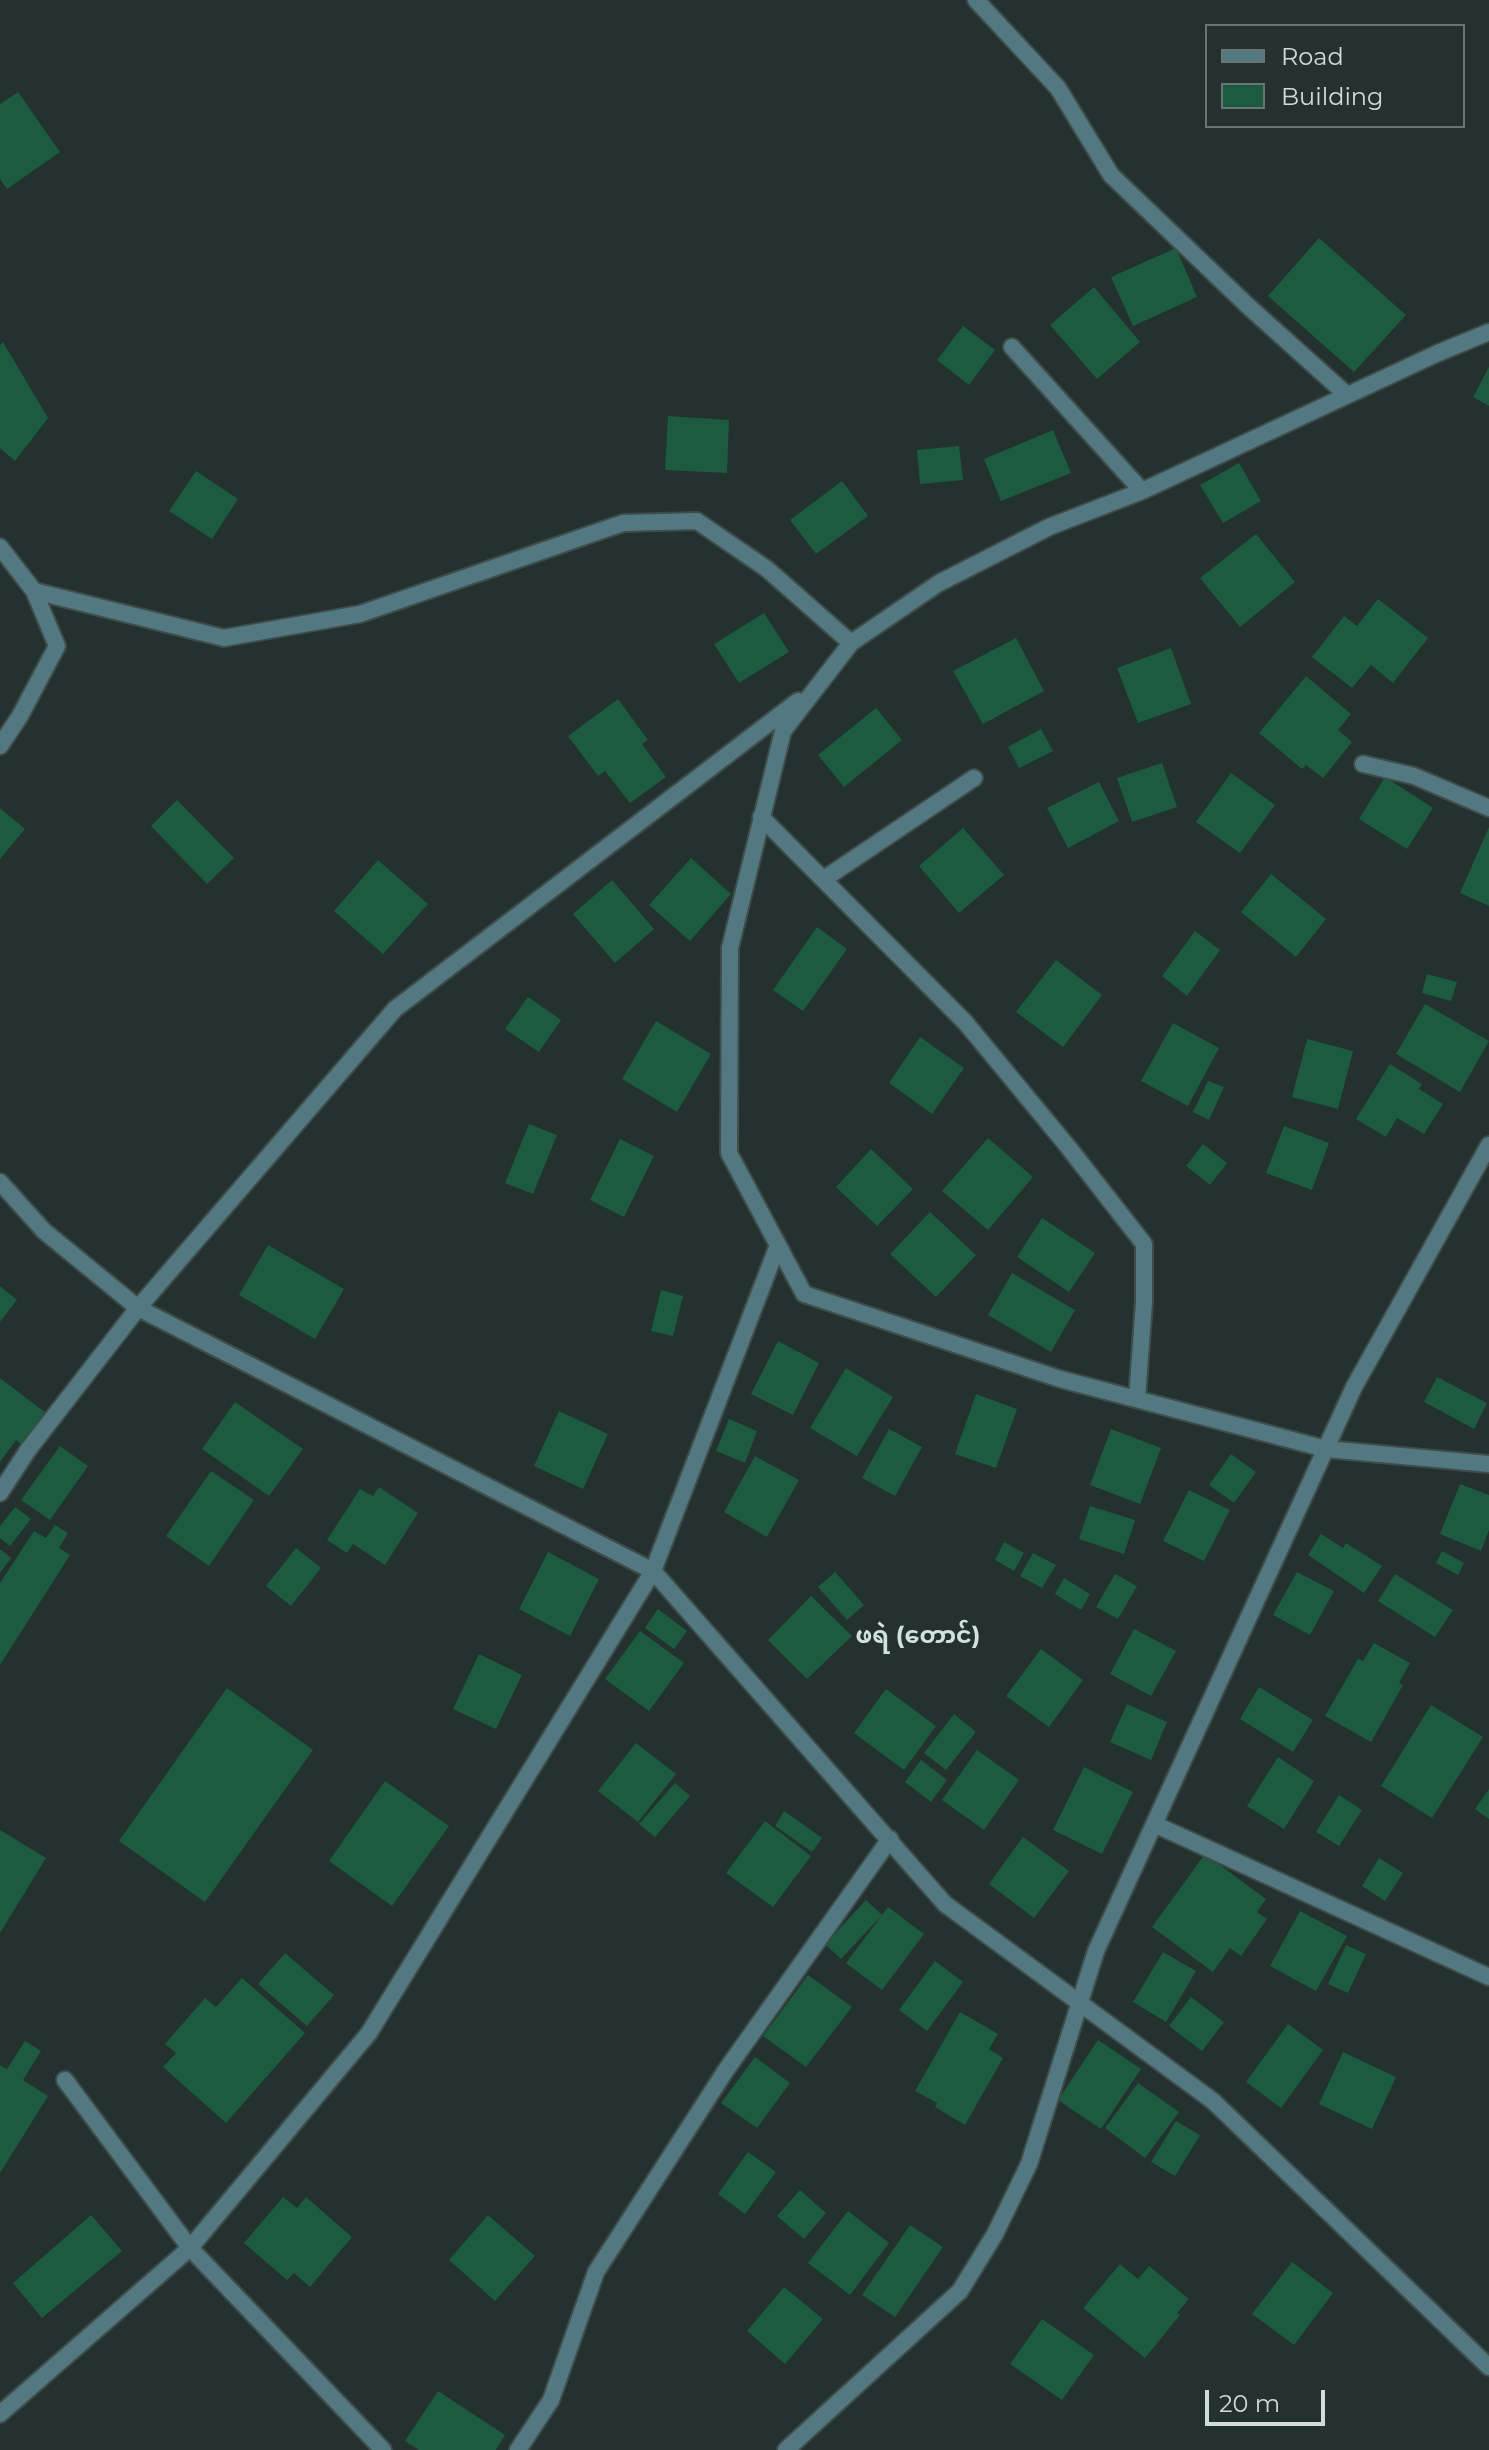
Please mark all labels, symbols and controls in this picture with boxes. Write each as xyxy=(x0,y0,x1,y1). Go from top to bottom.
legend xyxy=(1205,24,1465,128)
text: Road xyxy=(1281,42,1344,71)
text: Building xyxy=(1281,82,1384,111)
district label: ဖရဲ (တောင်) xyxy=(856,1622,980,1650)
scale bar xyxy=(1209,2374,1329,2424)
text: 20 m xyxy=(1219,2389,1280,2418)

